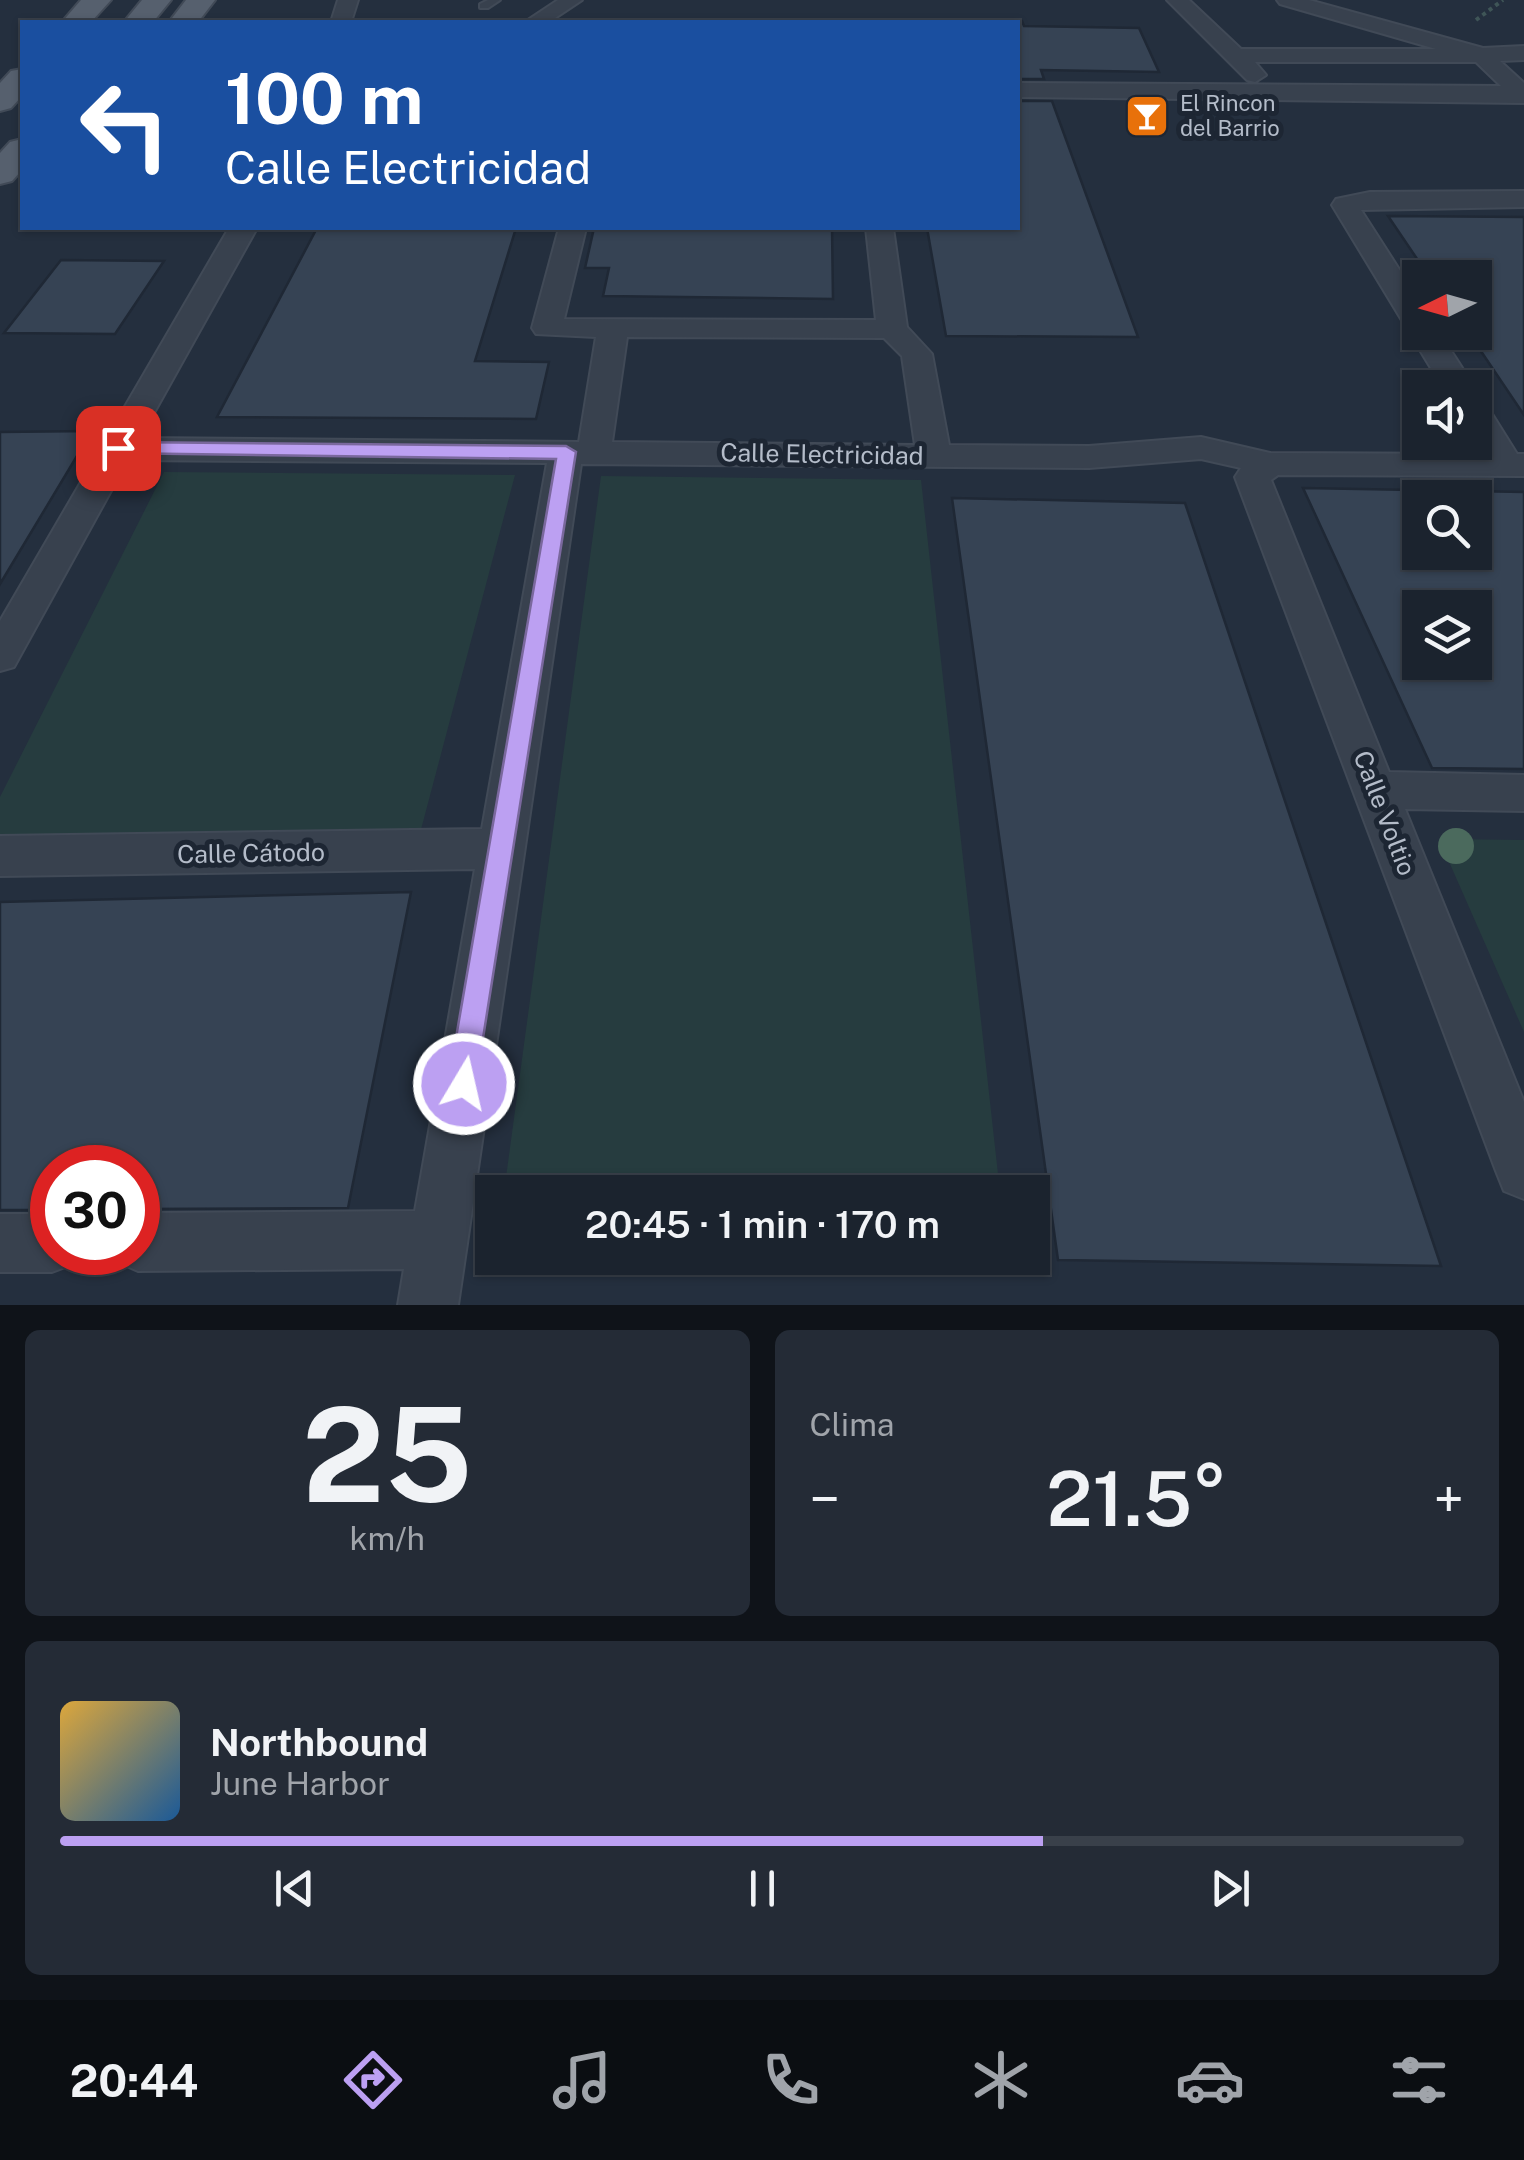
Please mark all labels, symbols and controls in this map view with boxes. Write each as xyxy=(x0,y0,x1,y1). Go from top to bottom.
text: 100 m xyxy=(225,57,423,140)
icon: left xyxy=(60,60,190,190)
place label: El Rincon del Barrio xyxy=(1180,90,1280,141)
bar icon: El Rincon del Barrio xyxy=(1124,93,1170,139)
text: Calle Electricidad xyxy=(225,141,591,194)
north arrow xyxy=(1402,260,1492,350)
map controls xyxy=(1402,260,1492,680)
button: sound xyxy=(1402,370,1492,460)
pin xyxy=(76,406,161,491)
icon: arrive xyxy=(91,421,146,476)
street label: Calle Electricidad xyxy=(720,437,924,471)
button: search xyxy=(1402,480,1492,570)
button: layers xyxy=(1402,590,1492,680)
street label: Calle Voltio xyxy=(1348,746,1422,880)
street label: Calle Cátodo xyxy=(177,837,325,869)
position arrow xyxy=(412,1032,516,1136)
speed limit sign: 30 xyxy=(30,1145,160,1275)
text: 20:45 · 1 min · 170 m xyxy=(585,1202,940,1247)
text: 25 xyxy=(302,1379,472,1531)
text: Clima xyxy=(810,1406,895,1443)
text: 21.5° xyxy=(1046,1455,1227,1543)
text: − xyxy=(810,1467,840,1531)
text: + xyxy=(1433,1467,1464,1531)
text: km/h xyxy=(350,1520,425,1557)
text: Northbound xyxy=(210,1720,428,1765)
text: June Harbor xyxy=(210,1765,390,1802)
icon: previous xyxy=(267,1861,322,1916)
icon: pause xyxy=(735,1861,790,1916)
icon: next xyxy=(1203,1861,1258,1916)
icon: directions xyxy=(338,2045,408,2115)
icon: music xyxy=(547,2045,617,2115)
icon: phone xyxy=(756,2045,826,2115)
icon: climate xyxy=(966,2045,1036,2115)
icon: car xyxy=(1175,2045,1245,2115)
icon: filters xyxy=(1384,2045,1454,2115)
text: 20:44 xyxy=(70,2054,198,2107)

